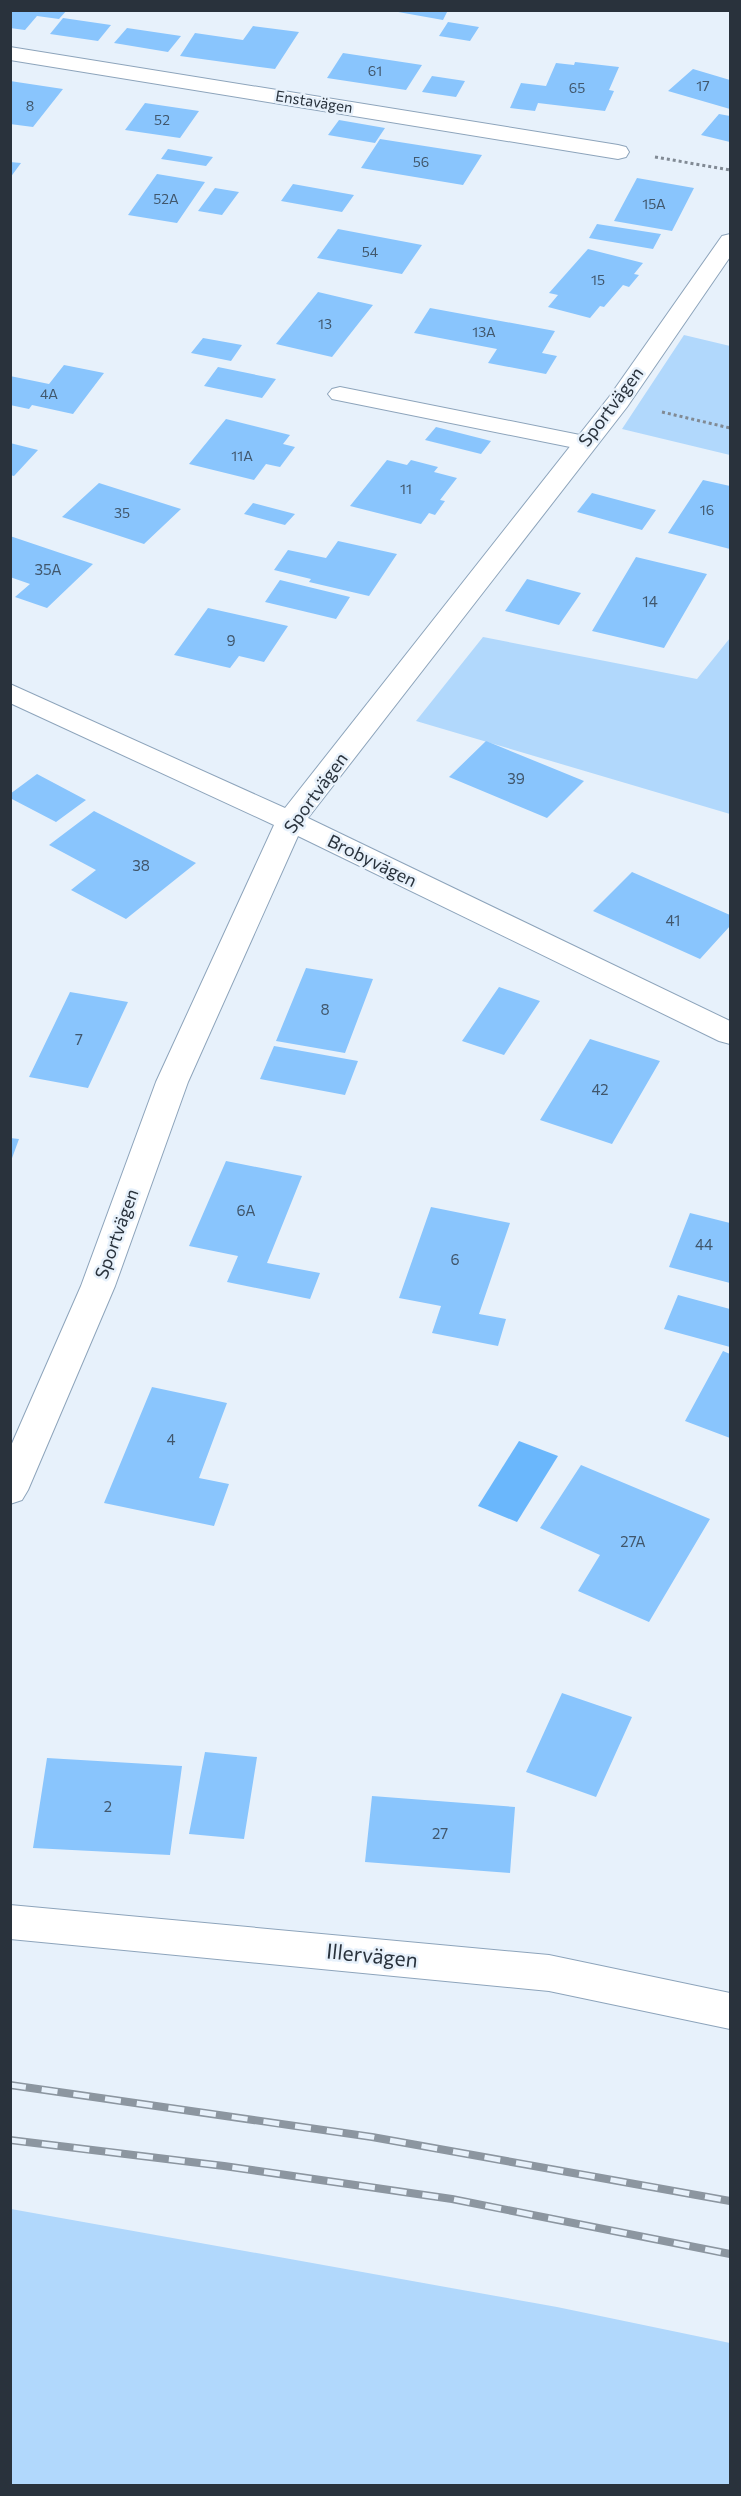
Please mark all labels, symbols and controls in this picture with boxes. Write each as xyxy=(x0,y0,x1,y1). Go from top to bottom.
house number: 61 xyxy=(368,62,382,79)
house number: 17 xyxy=(696,77,710,94)
house number: 65 xyxy=(569,79,585,96)
street label: Enstavägen xyxy=(274,86,354,116)
house number: 8 xyxy=(26,97,34,114)
house number: 52 xyxy=(154,111,170,128)
house number: 56 xyxy=(413,153,429,170)
house number: 52A xyxy=(153,190,179,207)
house number: 15A xyxy=(642,195,666,212)
house number: 54 xyxy=(362,243,379,260)
house number: 15 xyxy=(591,271,605,288)
house number: 13 xyxy=(318,315,332,332)
house number: 13A xyxy=(472,323,496,340)
street label: Sportvägen xyxy=(573,362,647,451)
house number: 4A xyxy=(40,385,58,402)
house number: 11A xyxy=(231,447,253,464)
house number: 11 xyxy=(400,480,412,497)
house number: 16 xyxy=(700,501,714,518)
house number: 35 xyxy=(114,504,130,521)
house number: 35A xyxy=(34,560,62,578)
house number: 14 xyxy=(642,592,658,610)
house number: 9 xyxy=(226,631,236,649)
street label: Sportvägen xyxy=(279,748,352,837)
house number: 39 xyxy=(507,769,525,787)
street label: Brobyvägen xyxy=(324,829,421,891)
house number: 38 xyxy=(132,856,150,874)
house number: 41 xyxy=(666,911,680,929)
house number: 8 xyxy=(320,1000,330,1018)
house number: 7 xyxy=(75,1030,83,1048)
house number: 42 xyxy=(591,1080,609,1098)
street label: Sportvägen xyxy=(90,1186,143,1282)
house number: 6A xyxy=(236,1201,256,1219)
house number: 44 xyxy=(695,1235,713,1253)
house number: 6 xyxy=(450,1250,460,1268)
house number: 4 xyxy=(167,1430,176,1448)
house number: 27A xyxy=(620,1532,646,1550)
house number: 2 xyxy=(104,1797,112,1815)
house number: 27 xyxy=(432,1824,448,1842)
street label: Illervägen xyxy=(325,1937,419,1972)

